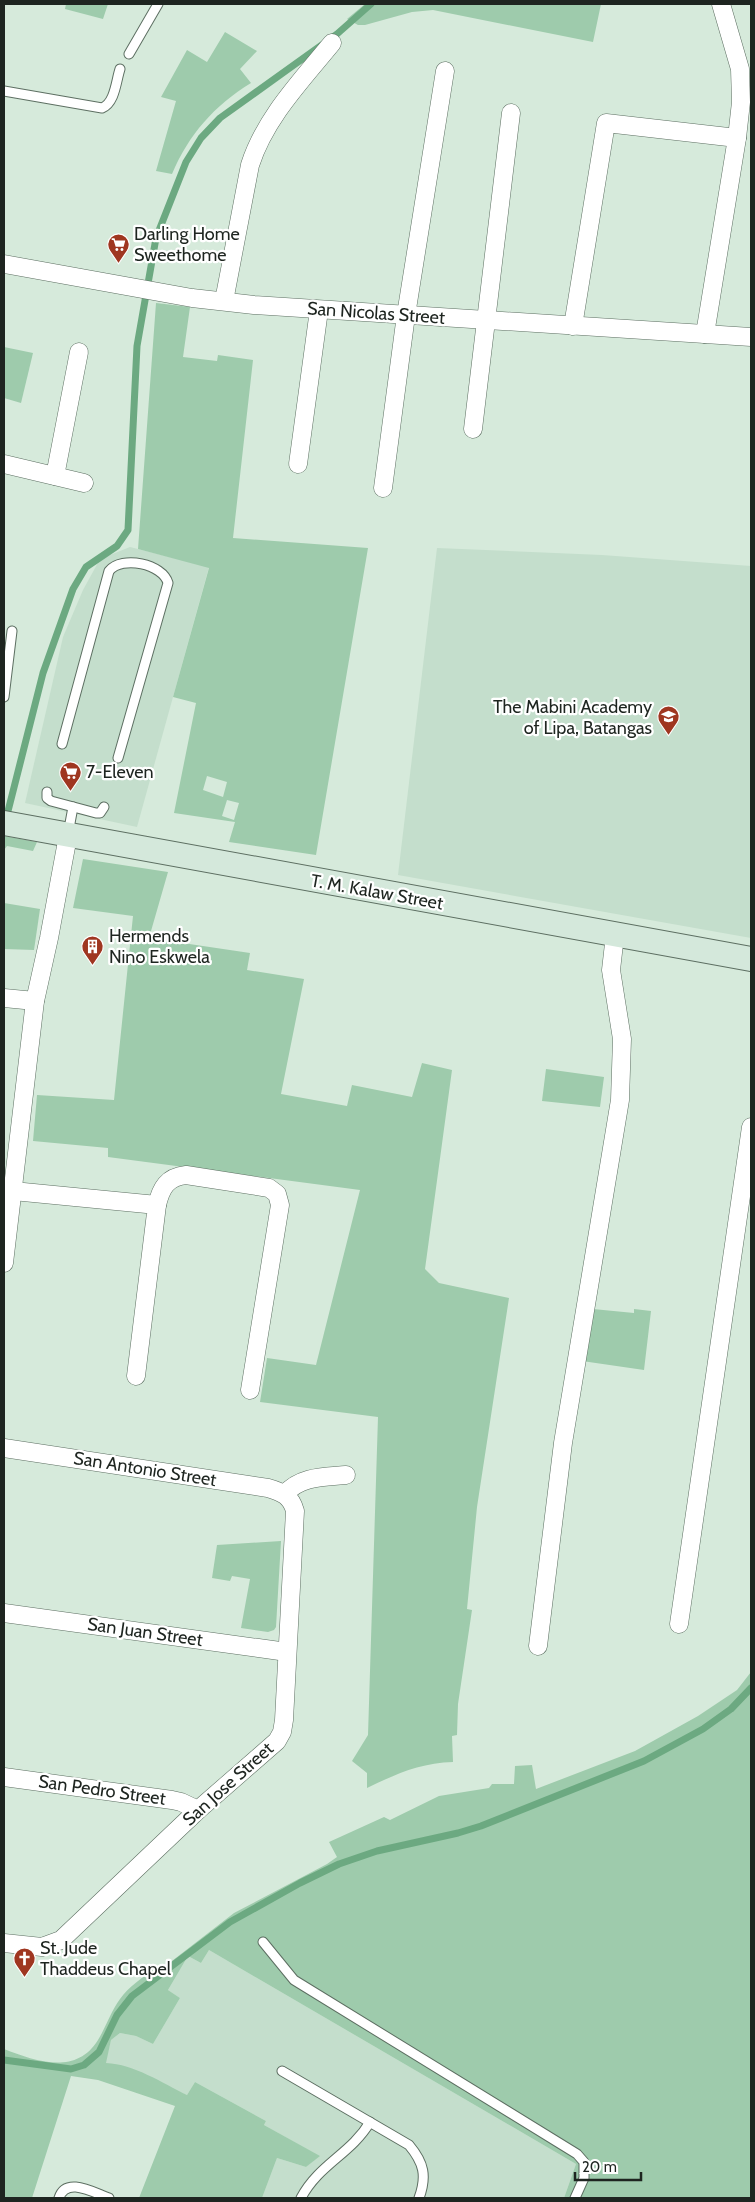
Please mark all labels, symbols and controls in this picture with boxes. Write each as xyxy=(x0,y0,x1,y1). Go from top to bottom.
place label: Darling Home Sweethome xyxy=(134,223,240,266)
supermarket icon: Darling Home Sweethome xyxy=(106,232,130,263)
street label: San Nicolas Street xyxy=(306,297,446,329)
place label: The Mabini Academy of Lipa, Batangas xyxy=(493,696,652,739)
school or university icon: The Mabini Academy of Lipa, Batangas xyxy=(656,705,680,736)
supermarket icon: 7-Eleven xyxy=(58,760,82,791)
place label: 7-Eleven xyxy=(86,761,154,783)
street label: T. M. Kalaw Street xyxy=(309,870,445,914)
place label: Hermends Nino Eskwela xyxy=(109,925,210,968)
building icon: Hermends Nino Eskwela xyxy=(81,934,105,965)
street label: San Antonio Street xyxy=(72,1447,218,1491)
street label: San Juan Street xyxy=(86,1613,204,1651)
street label: San Jose Street xyxy=(178,1738,278,1830)
street label: San Pedro Street xyxy=(37,1770,167,1810)
place label: St. Jude Thaddeus Chapel xyxy=(40,1937,172,1980)
church icon: St. Jude Thaddeus Chapel xyxy=(12,1946,36,1977)
scale bar xyxy=(575,2150,641,2182)
text: 20 m xyxy=(582,2158,617,2176)

